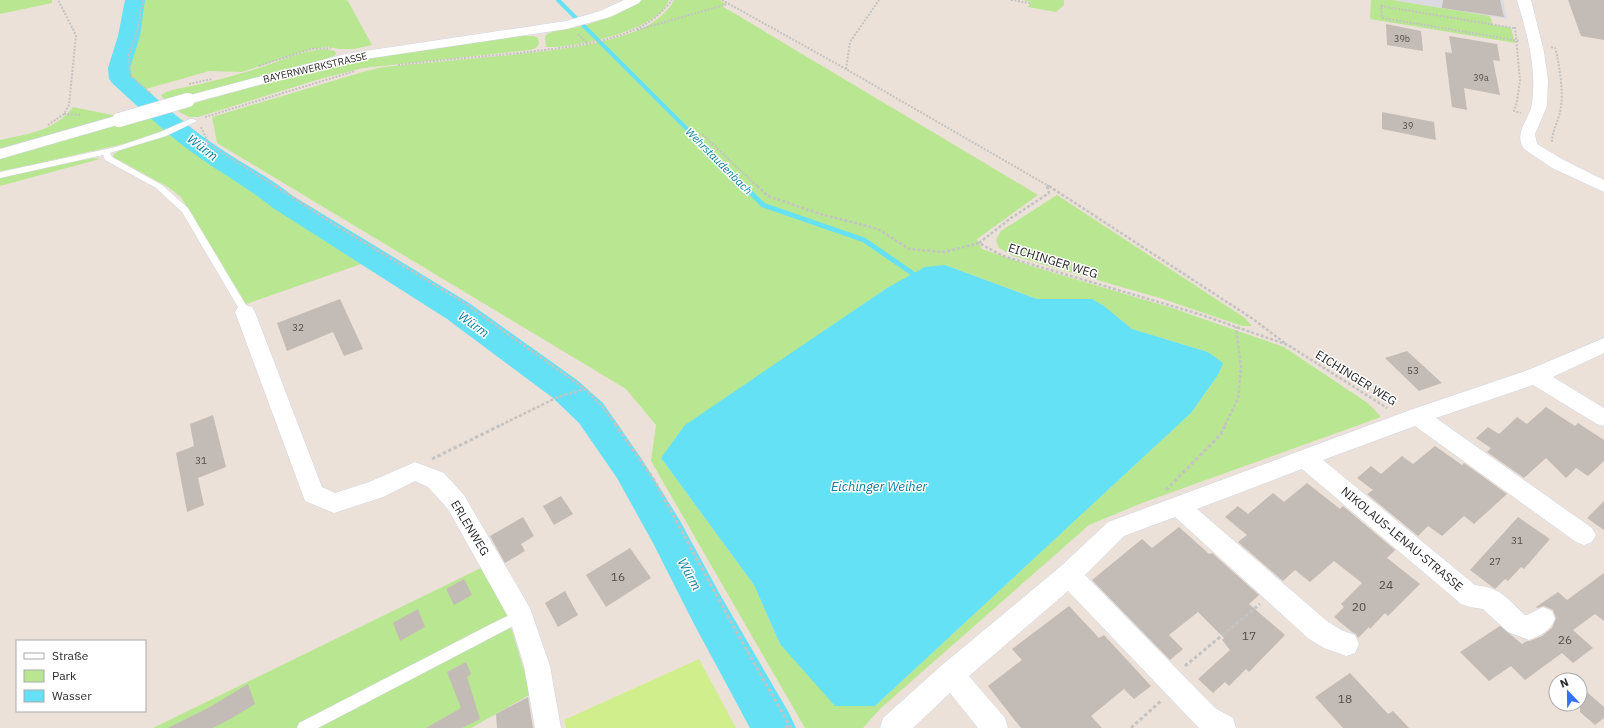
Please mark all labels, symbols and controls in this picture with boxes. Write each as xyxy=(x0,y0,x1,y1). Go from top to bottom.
house number: 39b xyxy=(1394,33,1410,44)
street label: BAYERNWERKSTRASSE xyxy=(262,49,369,86)
house number: 39a xyxy=(1473,72,1489,83)
house number: 39 xyxy=(1403,120,1413,131)
water label: Wehrstaudenbach xyxy=(683,125,755,197)
water label: Würm xyxy=(184,130,221,164)
street label: EICHINGER WEG xyxy=(1007,240,1100,281)
water label: Würm xyxy=(455,307,493,341)
house number: 32 xyxy=(292,321,304,334)
street label: EICHINGER WEG xyxy=(1313,347,1400,409)
house number: 53 xyxy=(1407,364,1419,377)
house number: 31 xyxy=(195,454,207,467)
water label: Eichinger Weiher xyxy=(831,478,928,495)
street label: NIKOLAUS-LENAU-STRASSE xyxy=(1338,483,1466,594)
street label: ERLENWEG xyxy=(448,497,493,558)
house number: 31 xyxy=(1511,534,1523,547)
water label: Würm xyxy=(674,555,705,593)
house number: 27 xyxy=(1489,555,1501,568)
house number: 16 xyxy=(611,569,625,584)
house number: 24 xyxy=(1379,577,1393,592)
house number: 20 xyxy=(1352,599,1366,614)
house number: 17 xyxy=(1242,628,1256,643)
house number: 26 xyxy=(1558,632,1572,647)
legend xyxy=(16,640,146,712)
text: Straße xyxy=(52,648,89,663)
text: Park xyxy=(52,668,77,683)
north arrow xyxy=(1548,672,1588,712)
text: N xyxy=(1558,675,1571,691)
text: Wasser xyxy=(52,688,92,703)
house number: 18 xyxy=(1338,691,1352,706)

